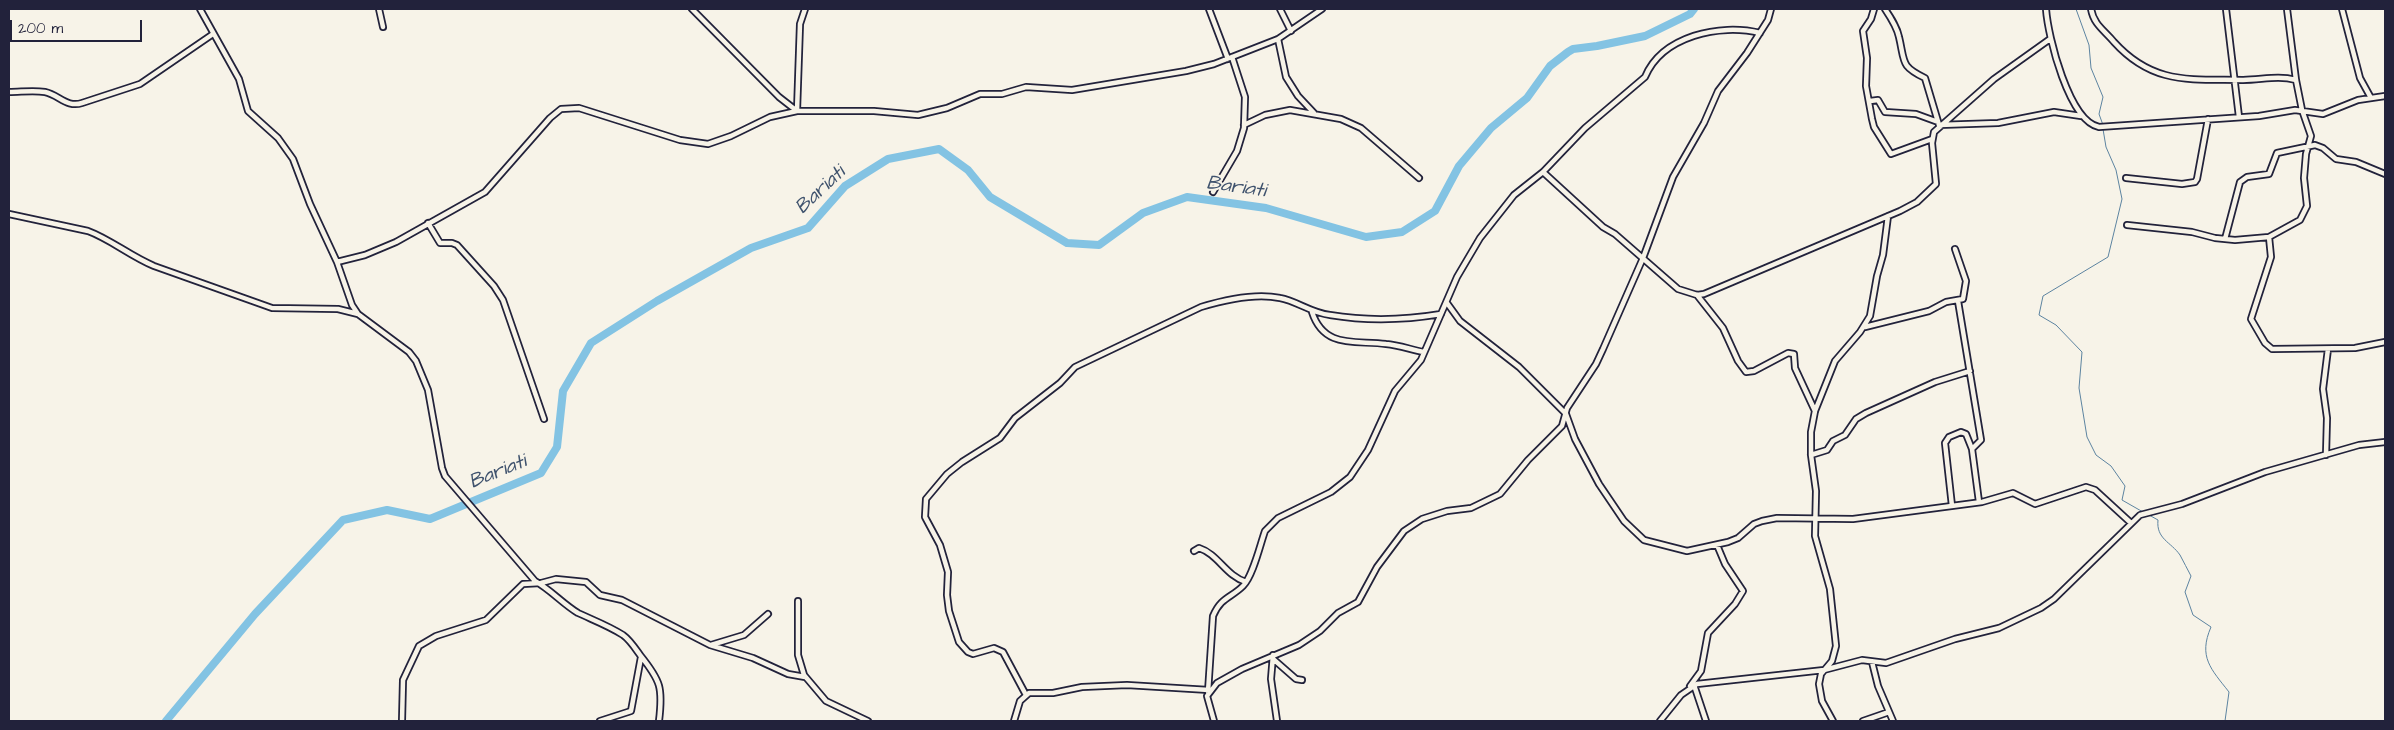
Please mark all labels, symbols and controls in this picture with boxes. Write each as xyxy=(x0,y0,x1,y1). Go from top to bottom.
scale bar xyxy=(12,10,145,42)
text: 200 m xyxy=(18,18,63,39)
water label: Bariati xyxy=(791,162,851,220)
water label: Bariati xyxy=(1205,172,1267,204)
water label: Bariati xyxy=(466,451,530,495)

